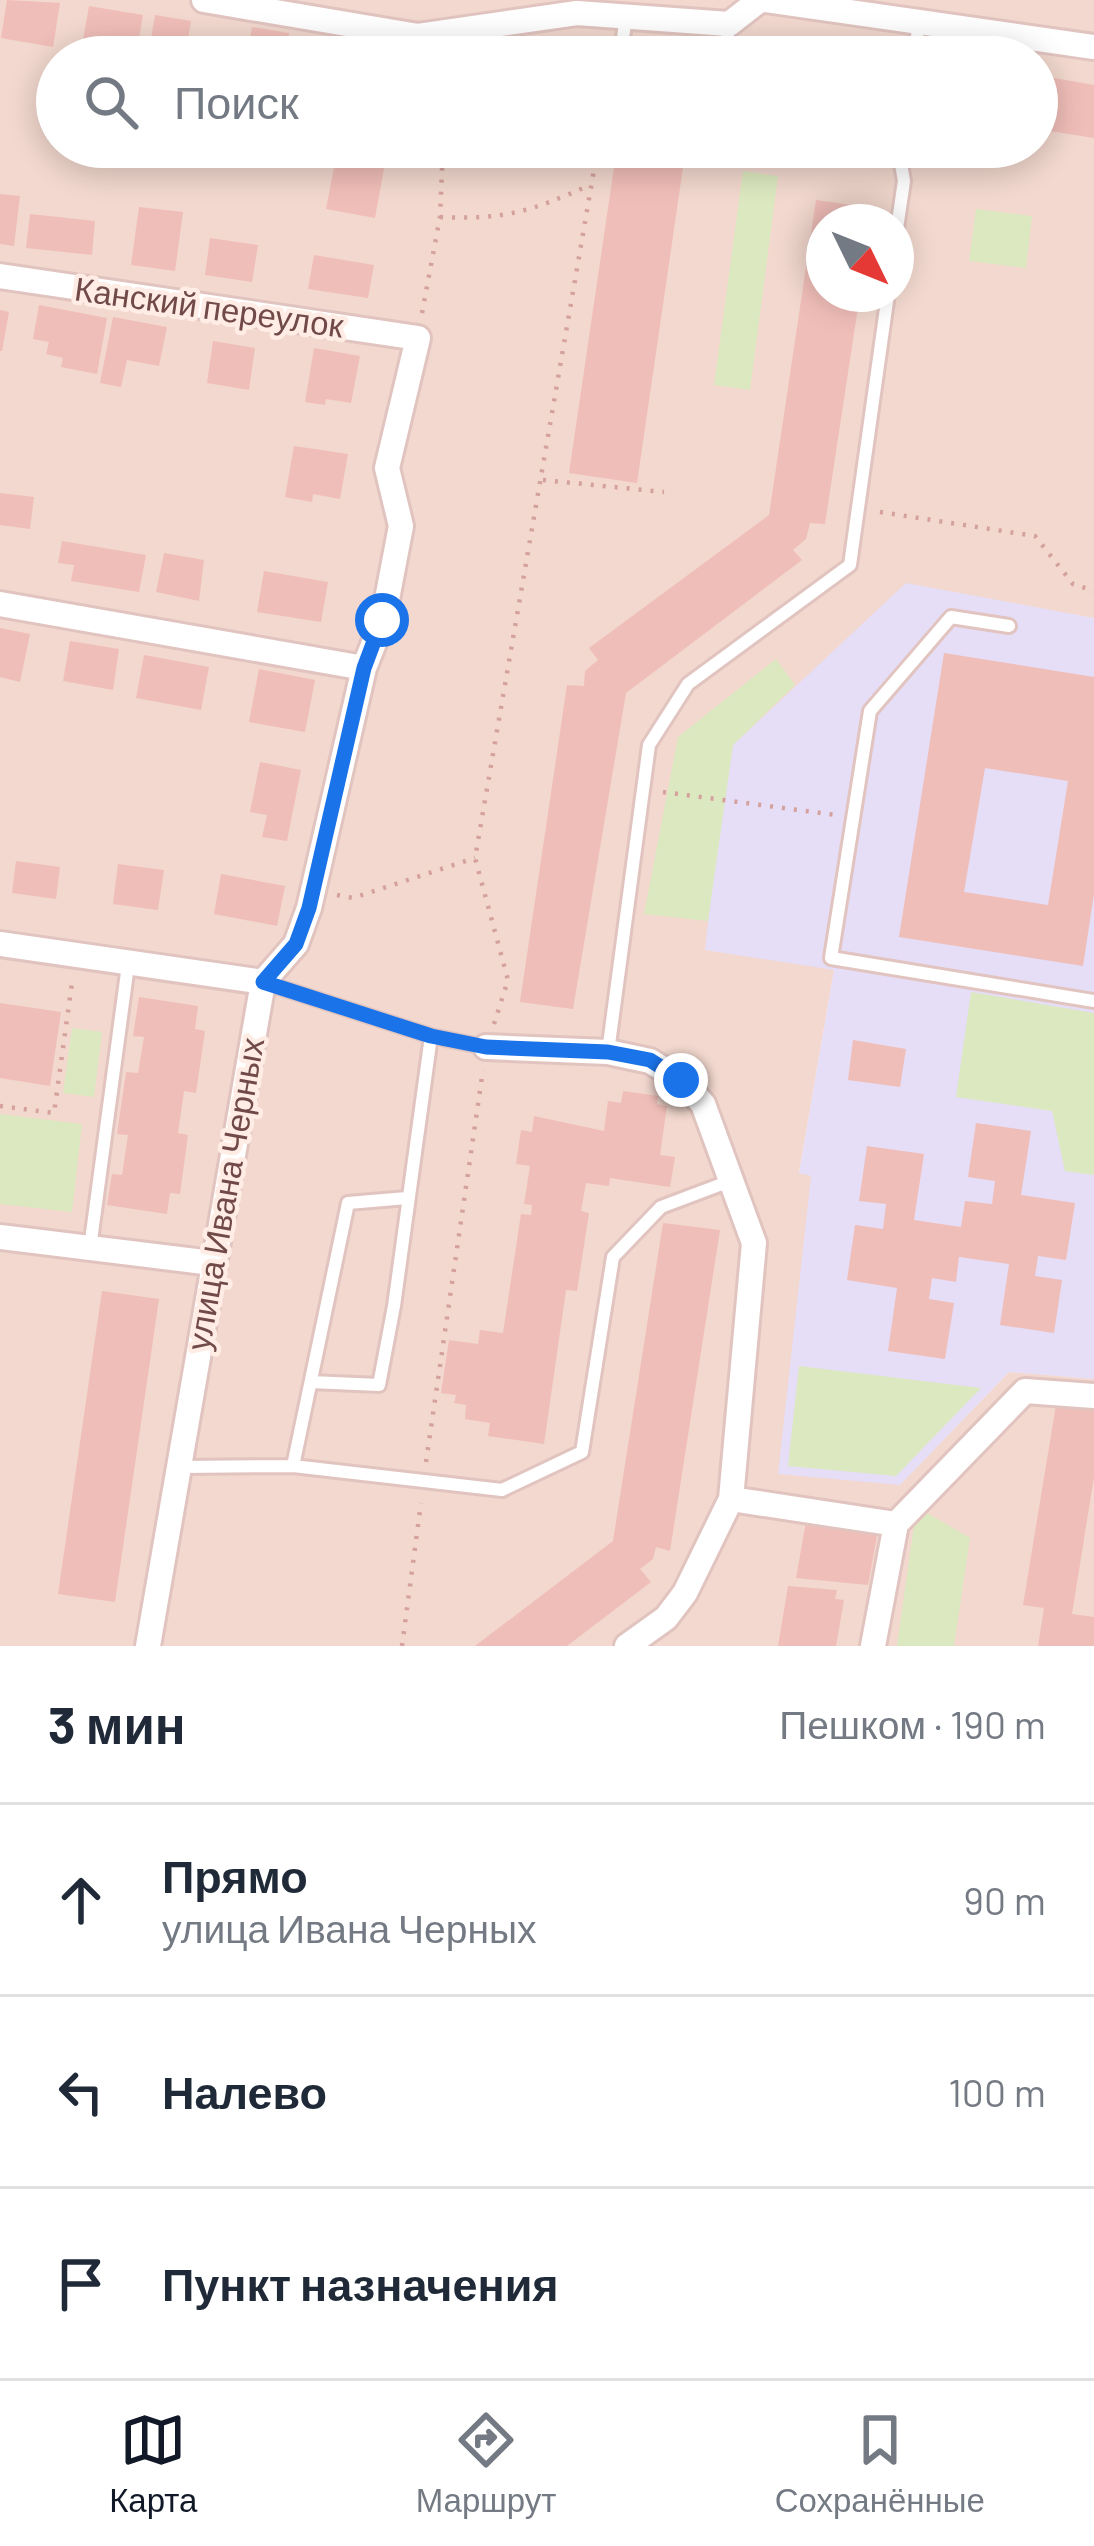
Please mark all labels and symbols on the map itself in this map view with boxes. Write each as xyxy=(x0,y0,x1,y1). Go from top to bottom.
north arrow xyxy=(806,204,914,312)
street label: Канский переулок xyxy=(72,267,347,345)
route start xyxy=(355,593,409,647)
street label: улица Ивана Черных xyxy=(177,1034,271,1353)
route end xyxy=(654,1053,708,1107)

